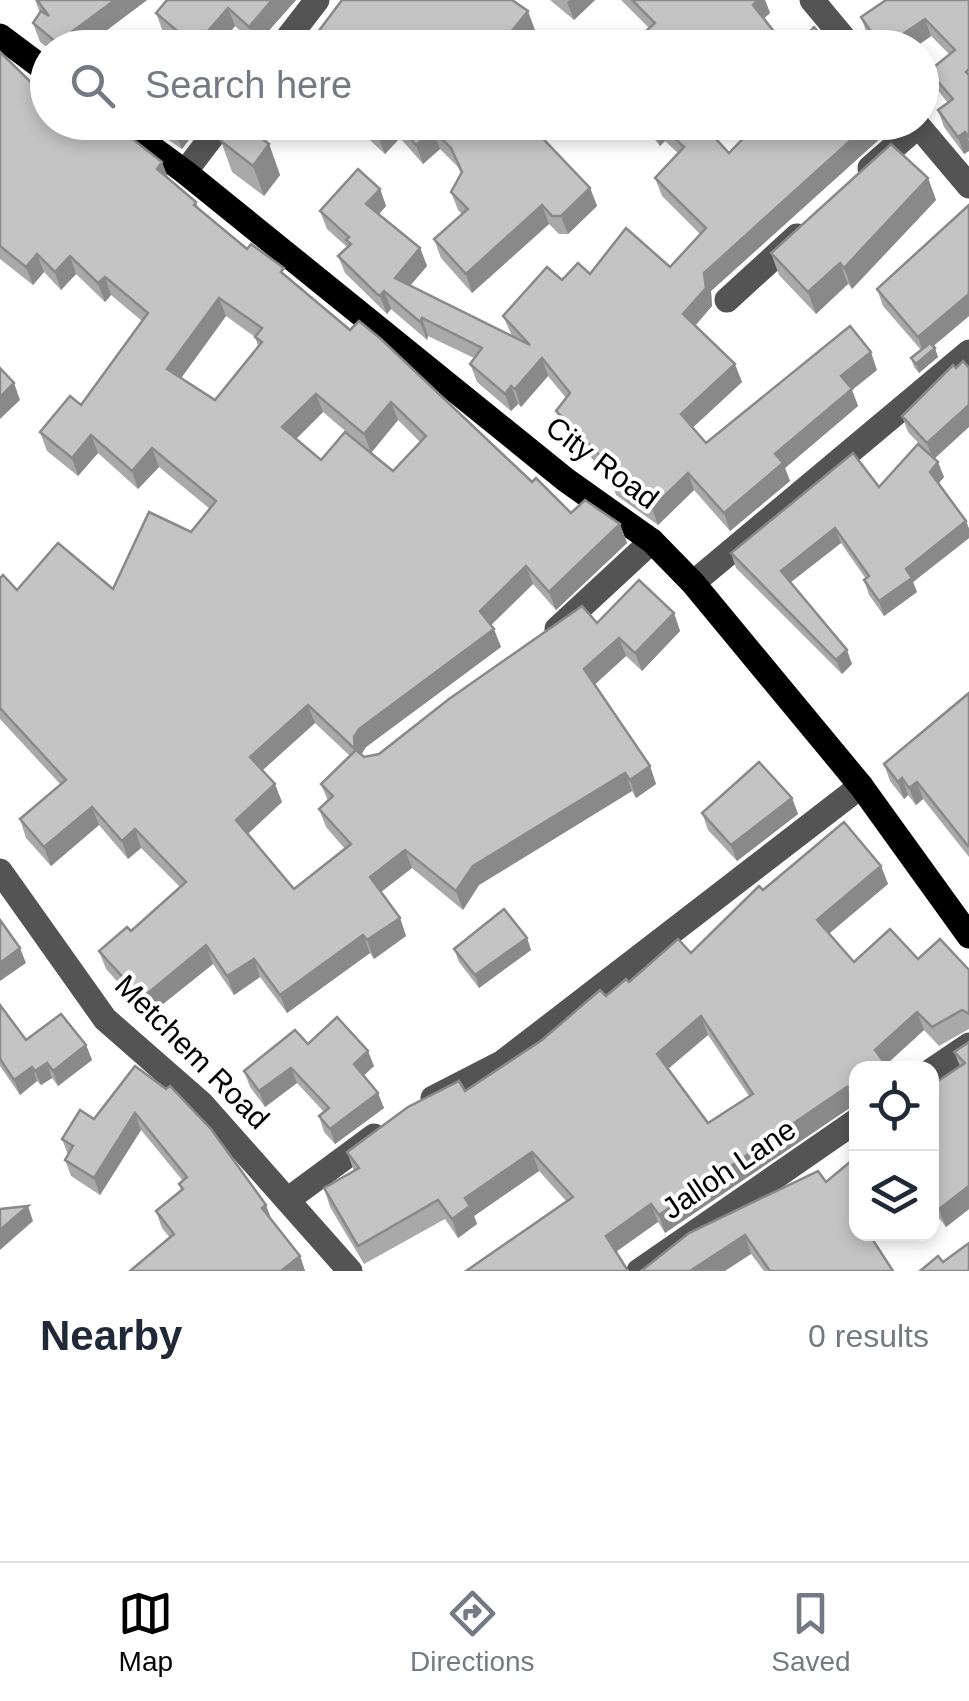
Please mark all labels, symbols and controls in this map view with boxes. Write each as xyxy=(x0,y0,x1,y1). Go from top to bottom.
search box xyxy=(30,30,939,140)
icon: search xyxy=(65,58,120,113)
text: Search here xyxy=(145,64,352,106)
street label: City Road xyxy=(540,410,665,515)
street label: Metchem Road xyxy=(109,968,276,1135)
map controls xyxy=(849,1061,939,1241)
button: locate xyxy=(849,1061,939,1151)
street label: Jalloh Lane xyxy=(656,1112,802,1225)
button: layers xyxy=(849,1151,939,1241)
text: Nearby xyxy=(40,1312,182,1359)
text: 0 results xyxy=(808,1318,929,1354)
tab: Map xyxy=(118,1586,173,1678)
tab: Directions xyxy=(410,1586,535,1678)
tab: Saved xyxy=(771,1586,851,1678)

